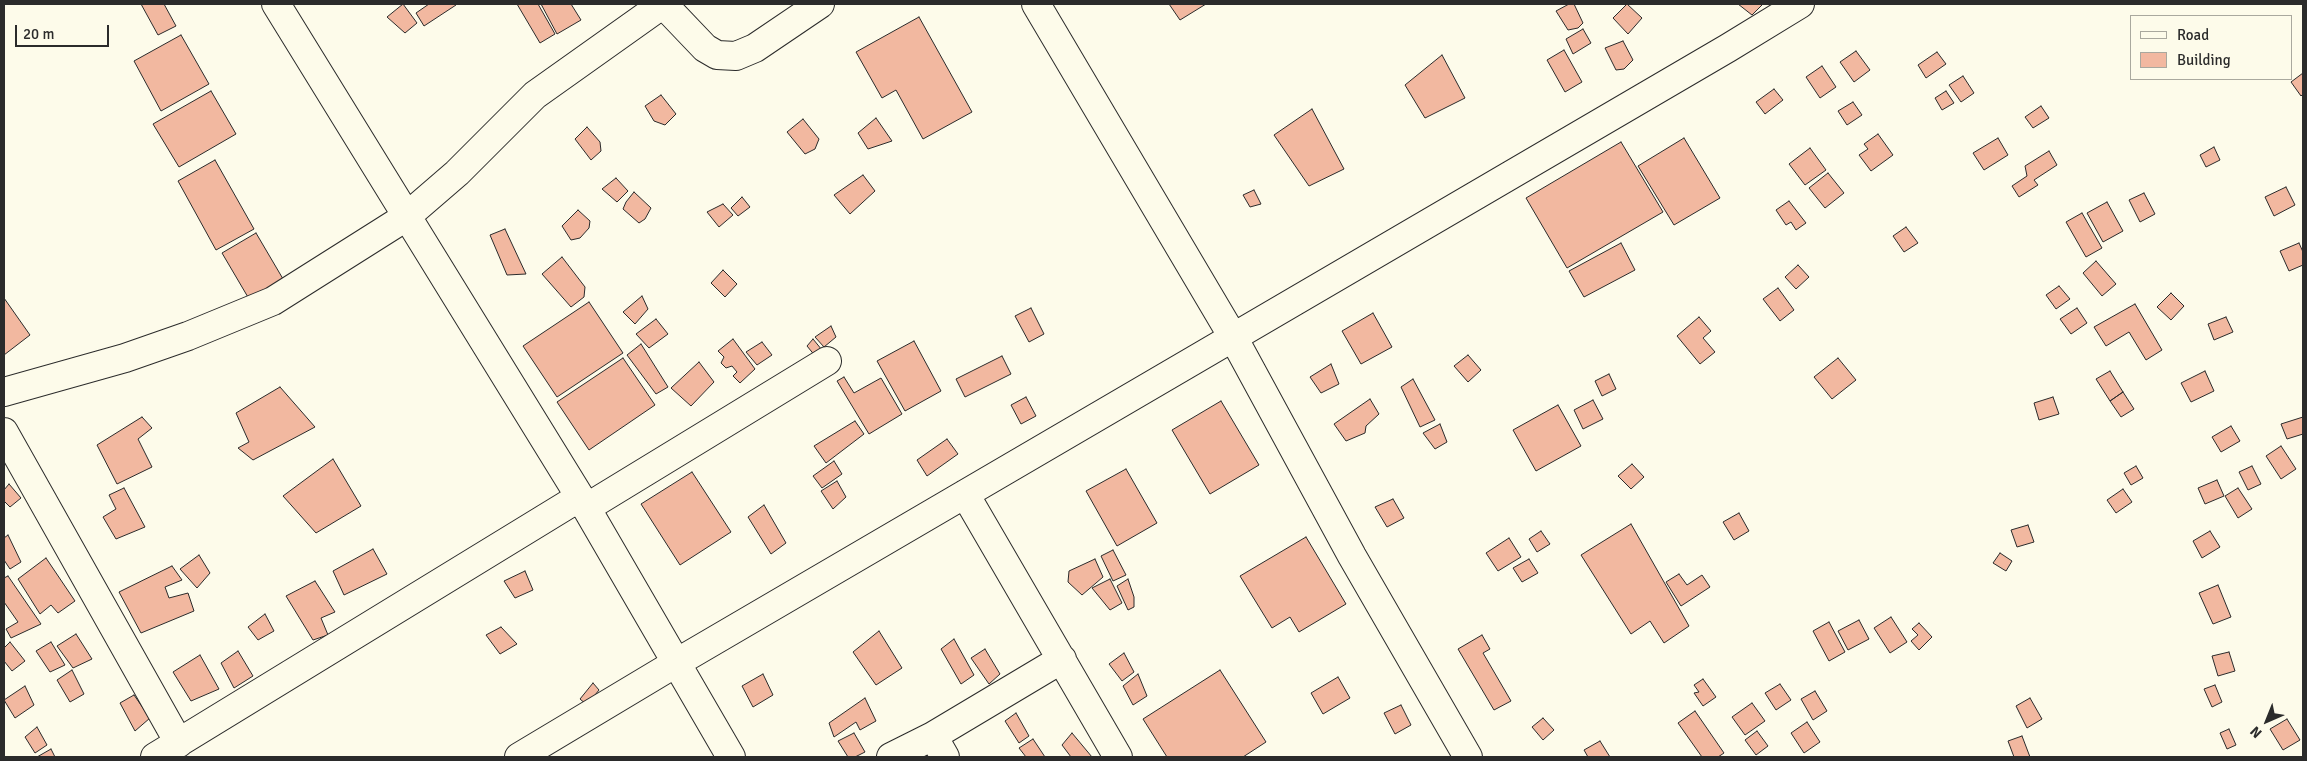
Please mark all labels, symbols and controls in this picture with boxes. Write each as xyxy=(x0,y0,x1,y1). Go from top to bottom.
scale bar xyxy=(18,15,111,47)
legend xyxy=(2130,15,2292,80)
text: 20 m xyxy=(23,25,54,43)
text: Road xyxy=(2177,26,2209,44)
text: Building xyxy=(2177,51,2231,69)
north arrow xyxy=(2242,696,2292,746)
text: N xyxy=(2247,723,2266,742)

